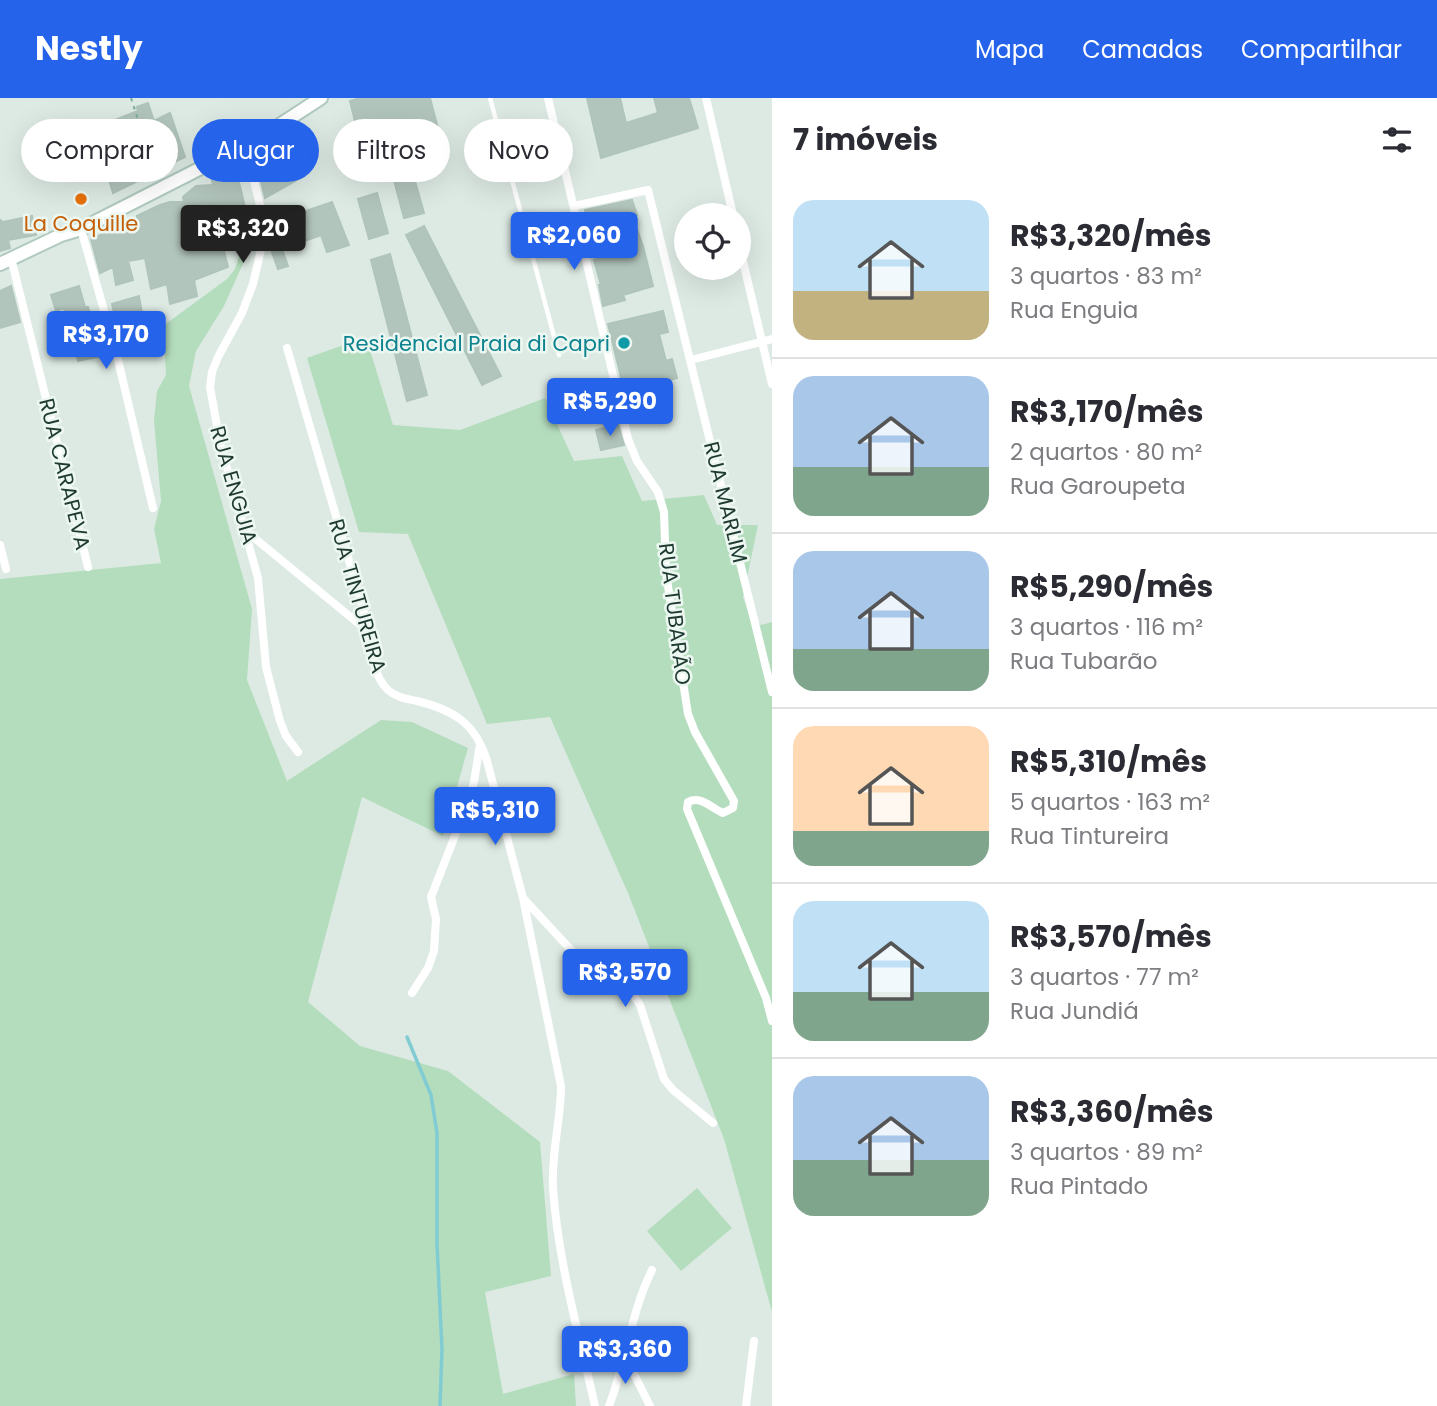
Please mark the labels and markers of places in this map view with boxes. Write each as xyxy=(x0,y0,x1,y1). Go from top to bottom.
marker: La Coquille xyxy=(73,191,89,207)
pin: R$3,320 xyxy=(178,206,308,265)
place label: La Coquille xyxy=(24,209,138,238)
pin: R$2,060 xyxy=(509,212,639,272)
pin: R$3,170 xyxy=(41,312,171,371)
place label: Residencial Praia di Capri xyxy=(343,329,610,358)
marker: Residencial Praia di Capri xyxy=(616,335,632,351)
pin: R$5,290 xyxy=(545,378,675,438)
pin: R$5,310 xyxy=(430,788,560,847)
pin: R$3,570 xyxy=(560,950,690,1009)
pin: R$3,360 xyxy=(560,1326,690,1386)

